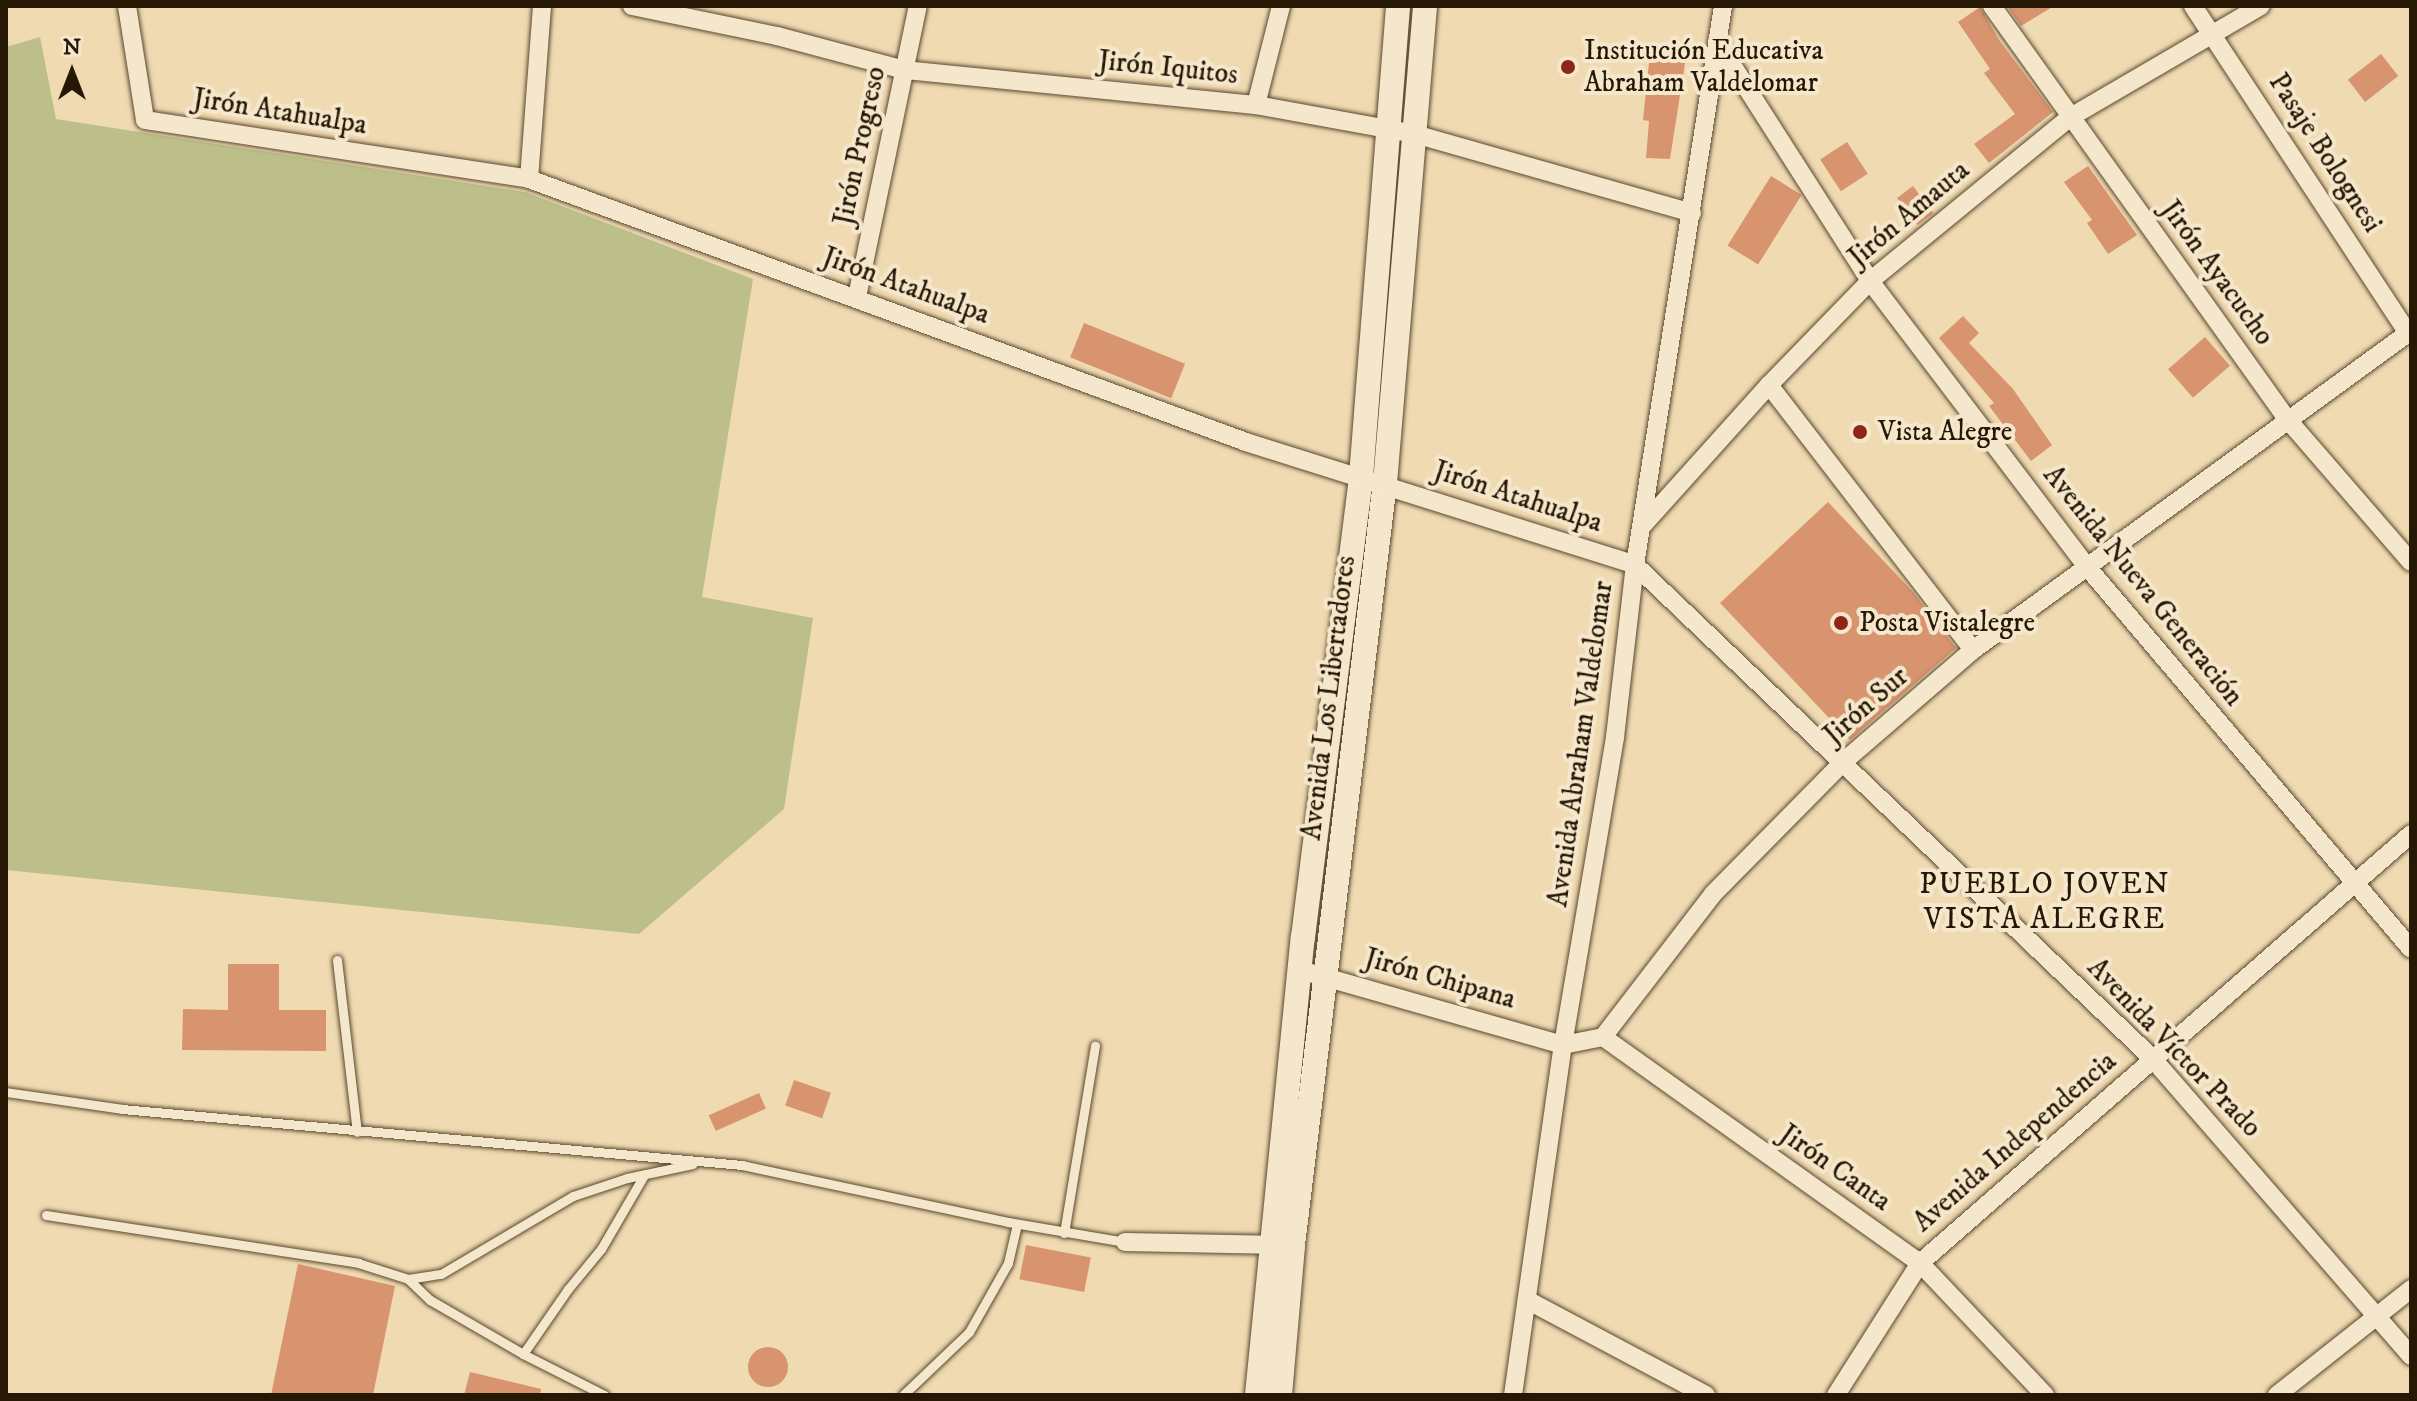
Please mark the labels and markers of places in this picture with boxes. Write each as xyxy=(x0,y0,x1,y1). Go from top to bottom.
place label: Institución Educativa Abraham Valdelomar xyxy=(1584,34,1823,100)
marker: Institución Educativa Abraham Valdelomar xyxy=(1559,58,1577,76)
place label: Vista Alegre xyxy=(1878,415,2012,449)
marker: Vista Alegre xyxy=(1849,421,1871,443)
place label: Posta Vistalegre xyxy=(1859,606,2035,640)
marker: Posta Vistalegre xyxy=(1830,612,1852,634)

